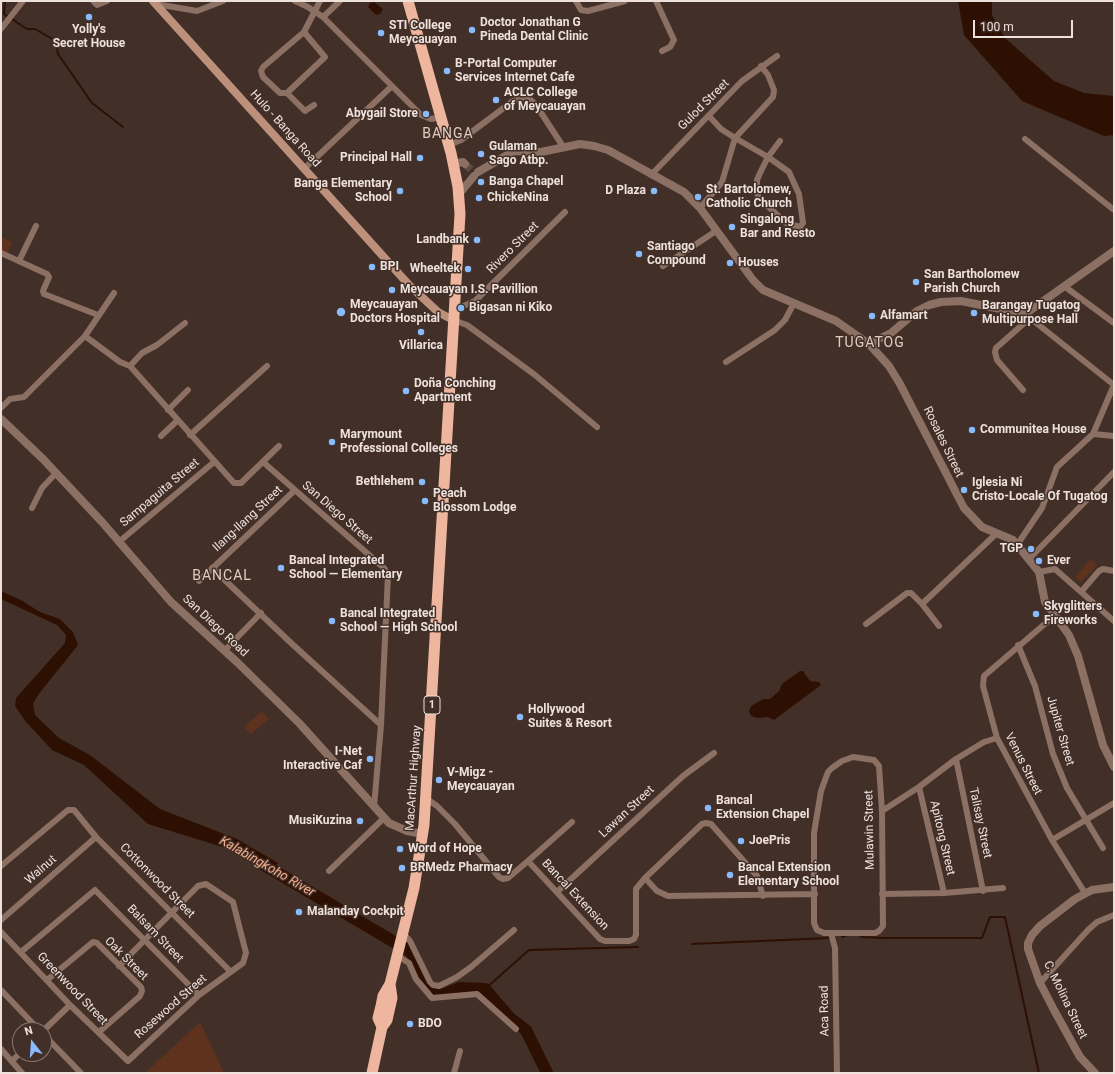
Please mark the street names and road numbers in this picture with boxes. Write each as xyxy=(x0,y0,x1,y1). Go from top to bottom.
street label: Gulod Street xyxy=(676,77,732,133)
street label: Hulo - Banga Road xyxy=(247,88,323,170)
street label: Rivero Street xyxy=(484,219,542,277)
street label: Rosales Street xyxy=(920,404,966,480)
street label: Sampaguita Street xyxy=(118,456,202,530)
street label: San Diego Street xyxy=(299,478,375,548)
street label: Ilang-Ilang Street xyxy=(210,483,286,555)
street label: San Diego Road xyxy=(179,592,251,660)
street label: Jupiter Street xyxy=(1043,694,1077,768)
road number: 1 xyxy=(424,696,440,714)
street label: MacArthur Highway xyxy=(403,725,425,831)
street label: Venus Street xyxy=(1001,731,1045,797)
street label: Lawan Street xyxy=(597,783,657,841)
street label: Talisay Street xyxy=(965,786,995,860)
street label: Mulawin Street xyxy=(862,790,878,870)
street label: Apitong Street xyxy=(926,799,958,877)
street label: Cottonwood Street xyxy=(117,841,197,921)
street label: Walnut xyxy=(22,852,60,888)
street label: Bancal Extension xyxy=(538,857,612,933)
street label: Balsam Street xyxy=(124,902,186,966)
street label: Oak Street xyxy=(101,934,151,984)
street label: Greenwood Street xyxy=(34,950,110,1028)
street label: C. Molina Street xyxy=(1040,959,1090,1041)
street label: Rosewood Street xyxy=(132,972,210,1042)
street label: Aca Road xyxy=(817,985,833,1037)

